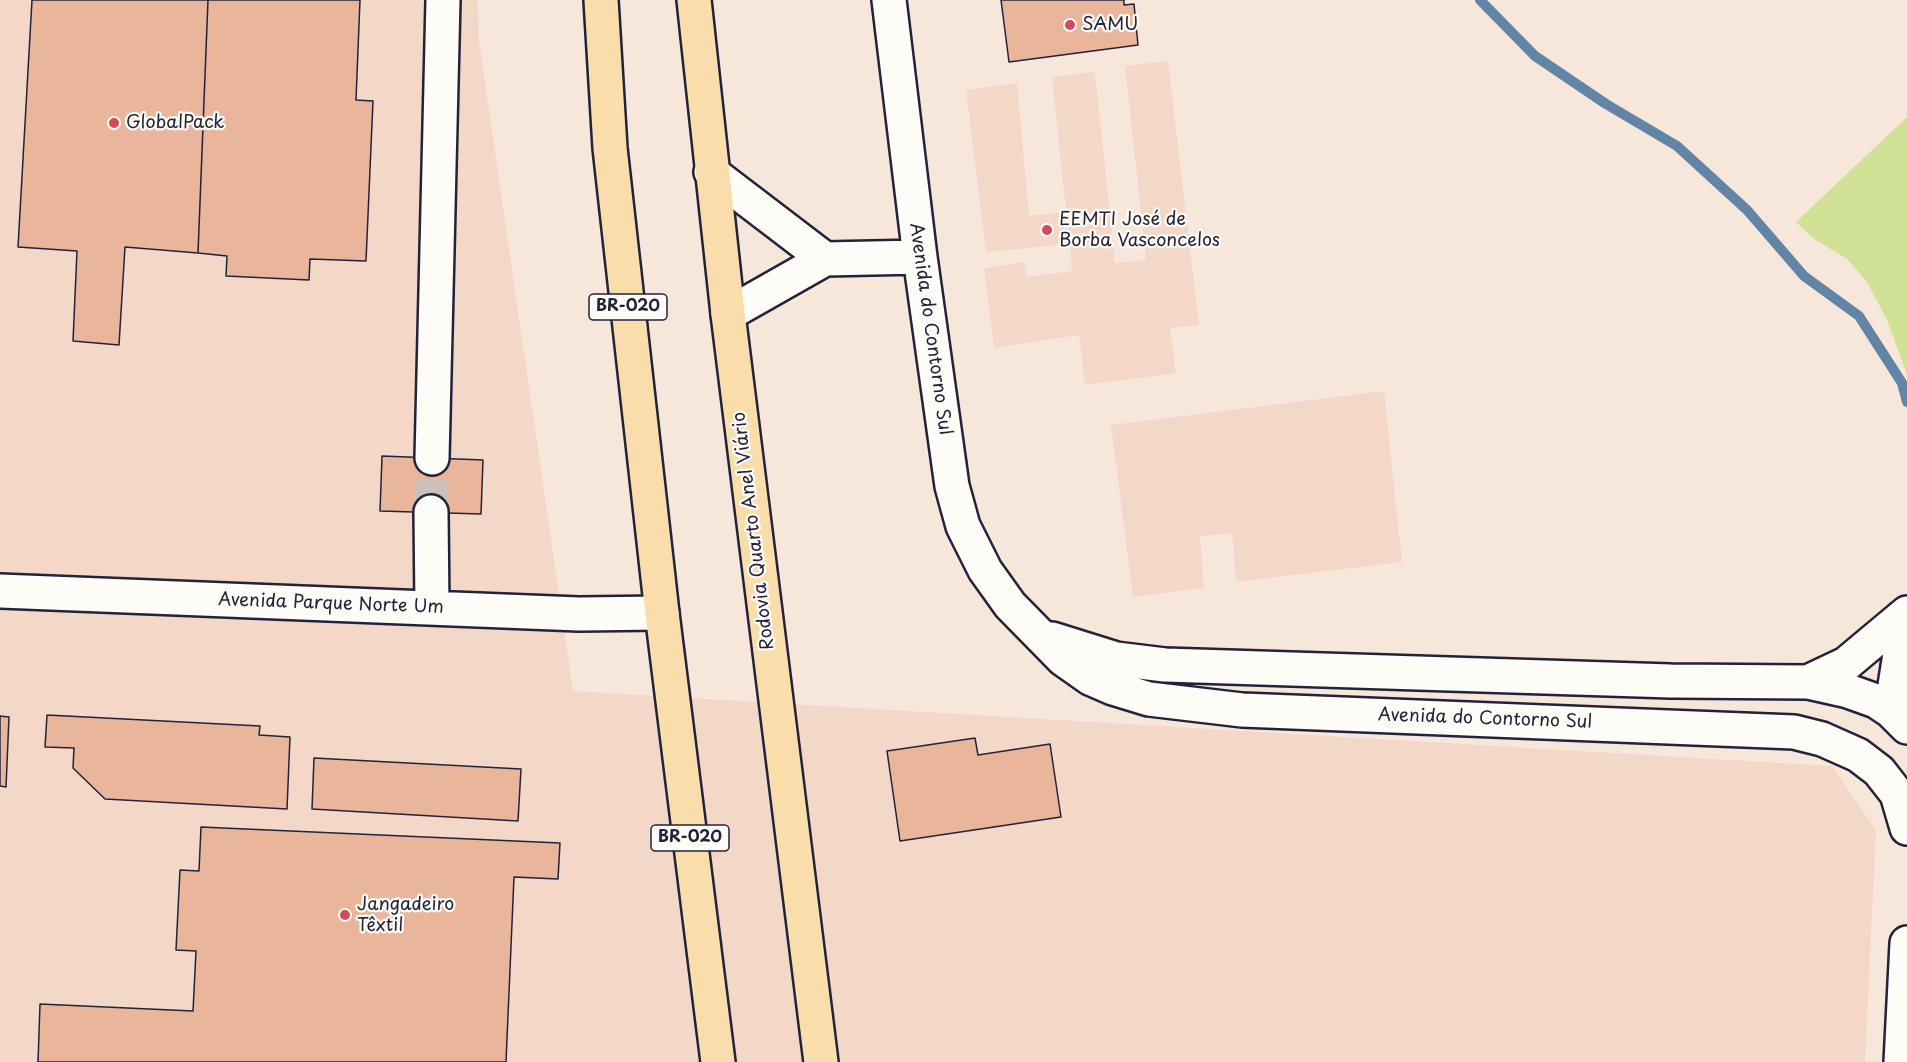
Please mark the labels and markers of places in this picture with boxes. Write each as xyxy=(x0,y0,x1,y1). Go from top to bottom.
place label: SAMU xyxy=(1082,14,1138,36)
marker: SAMU xyxy=(1063,18,1077,32)
place label: GlobalPack xyxy=(126,112,224,134)
marker: GlobalPack xyxy=(107,116,121,130)
place label: EEMTI José de Borba Vasconcelos xyxy=(1059,209,1220,252)
marker: EEMTI José de Borba Vasconcelos xyxy=(1040,223,1054,237)
place label: Jangadeiro Têxtil xyxy=(357,894,454,936)
marker: Jangadeiro Têxtil xyxy=(338,908,352,922)

